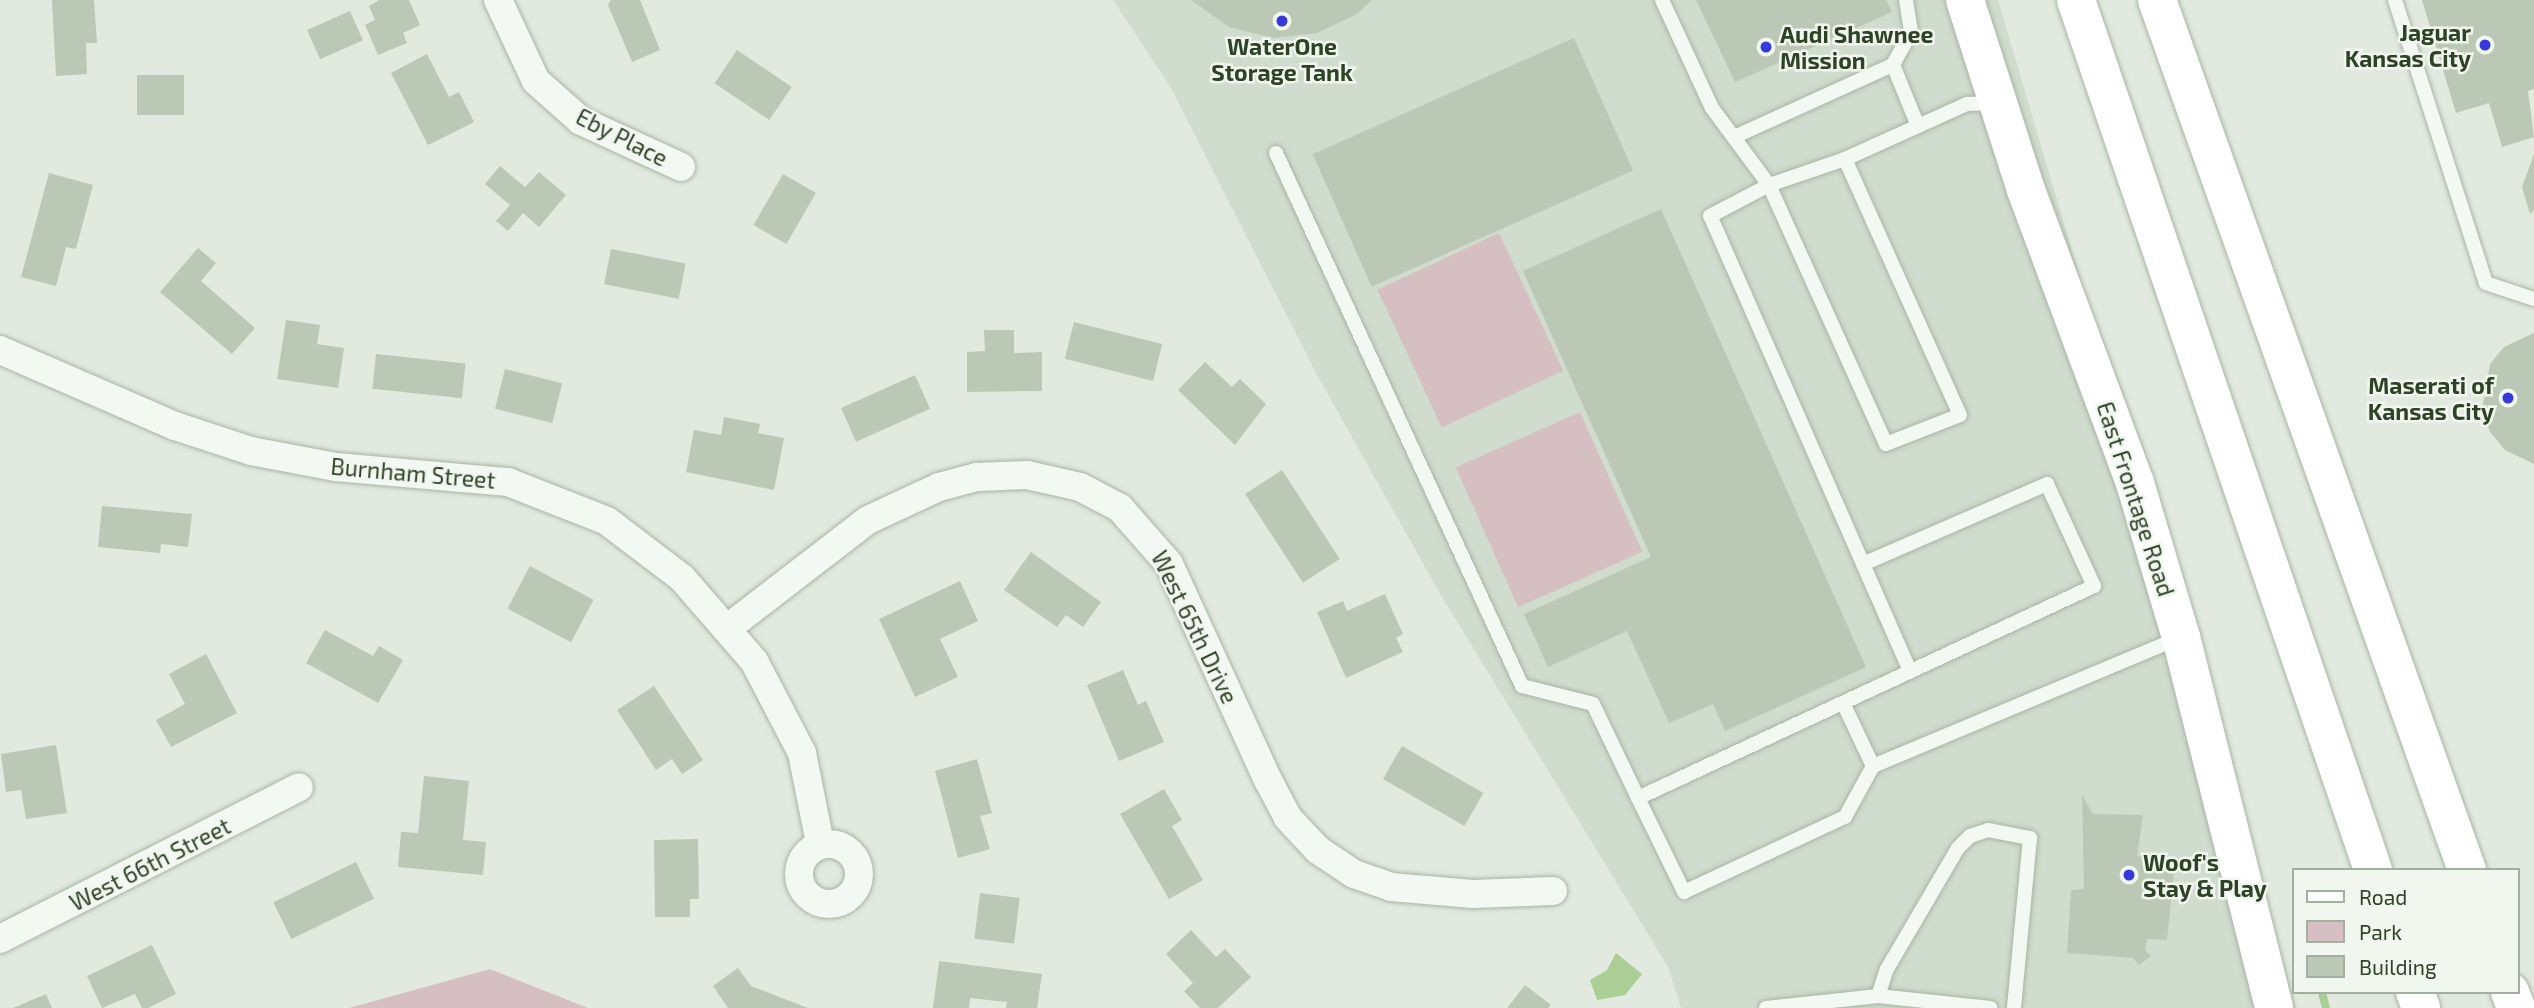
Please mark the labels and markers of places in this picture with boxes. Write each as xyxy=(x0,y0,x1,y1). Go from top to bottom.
marker: WaterOne Storage Tank xyxy=(1274,13,1290,29)
place label: Jaguar Kansas City xyxy=(2345,18,2471,72)
place label: Audi Shawnee Mission xyxy=(1780,20,1933,74)
place label: WaterOne Storage Tank xyxy=(1211,32,1353,86)
marker: Jaguar Kansas City xyxy=(2477,37,2493,53)
marker: Audi Shawnee Mission xyxy=(1758,39,1774,55)
place label: Maserati of Kansas City xyxy=(2368,371,2494,425)
marker: Maserati of Kansas City xyxy=(2500,390,2516,406)
place label: Woof's Stay & Play xyxy=(2143,848,2267,902)
marker: Woof's Stay & Play xyxy=(2121,867,2137,883)

